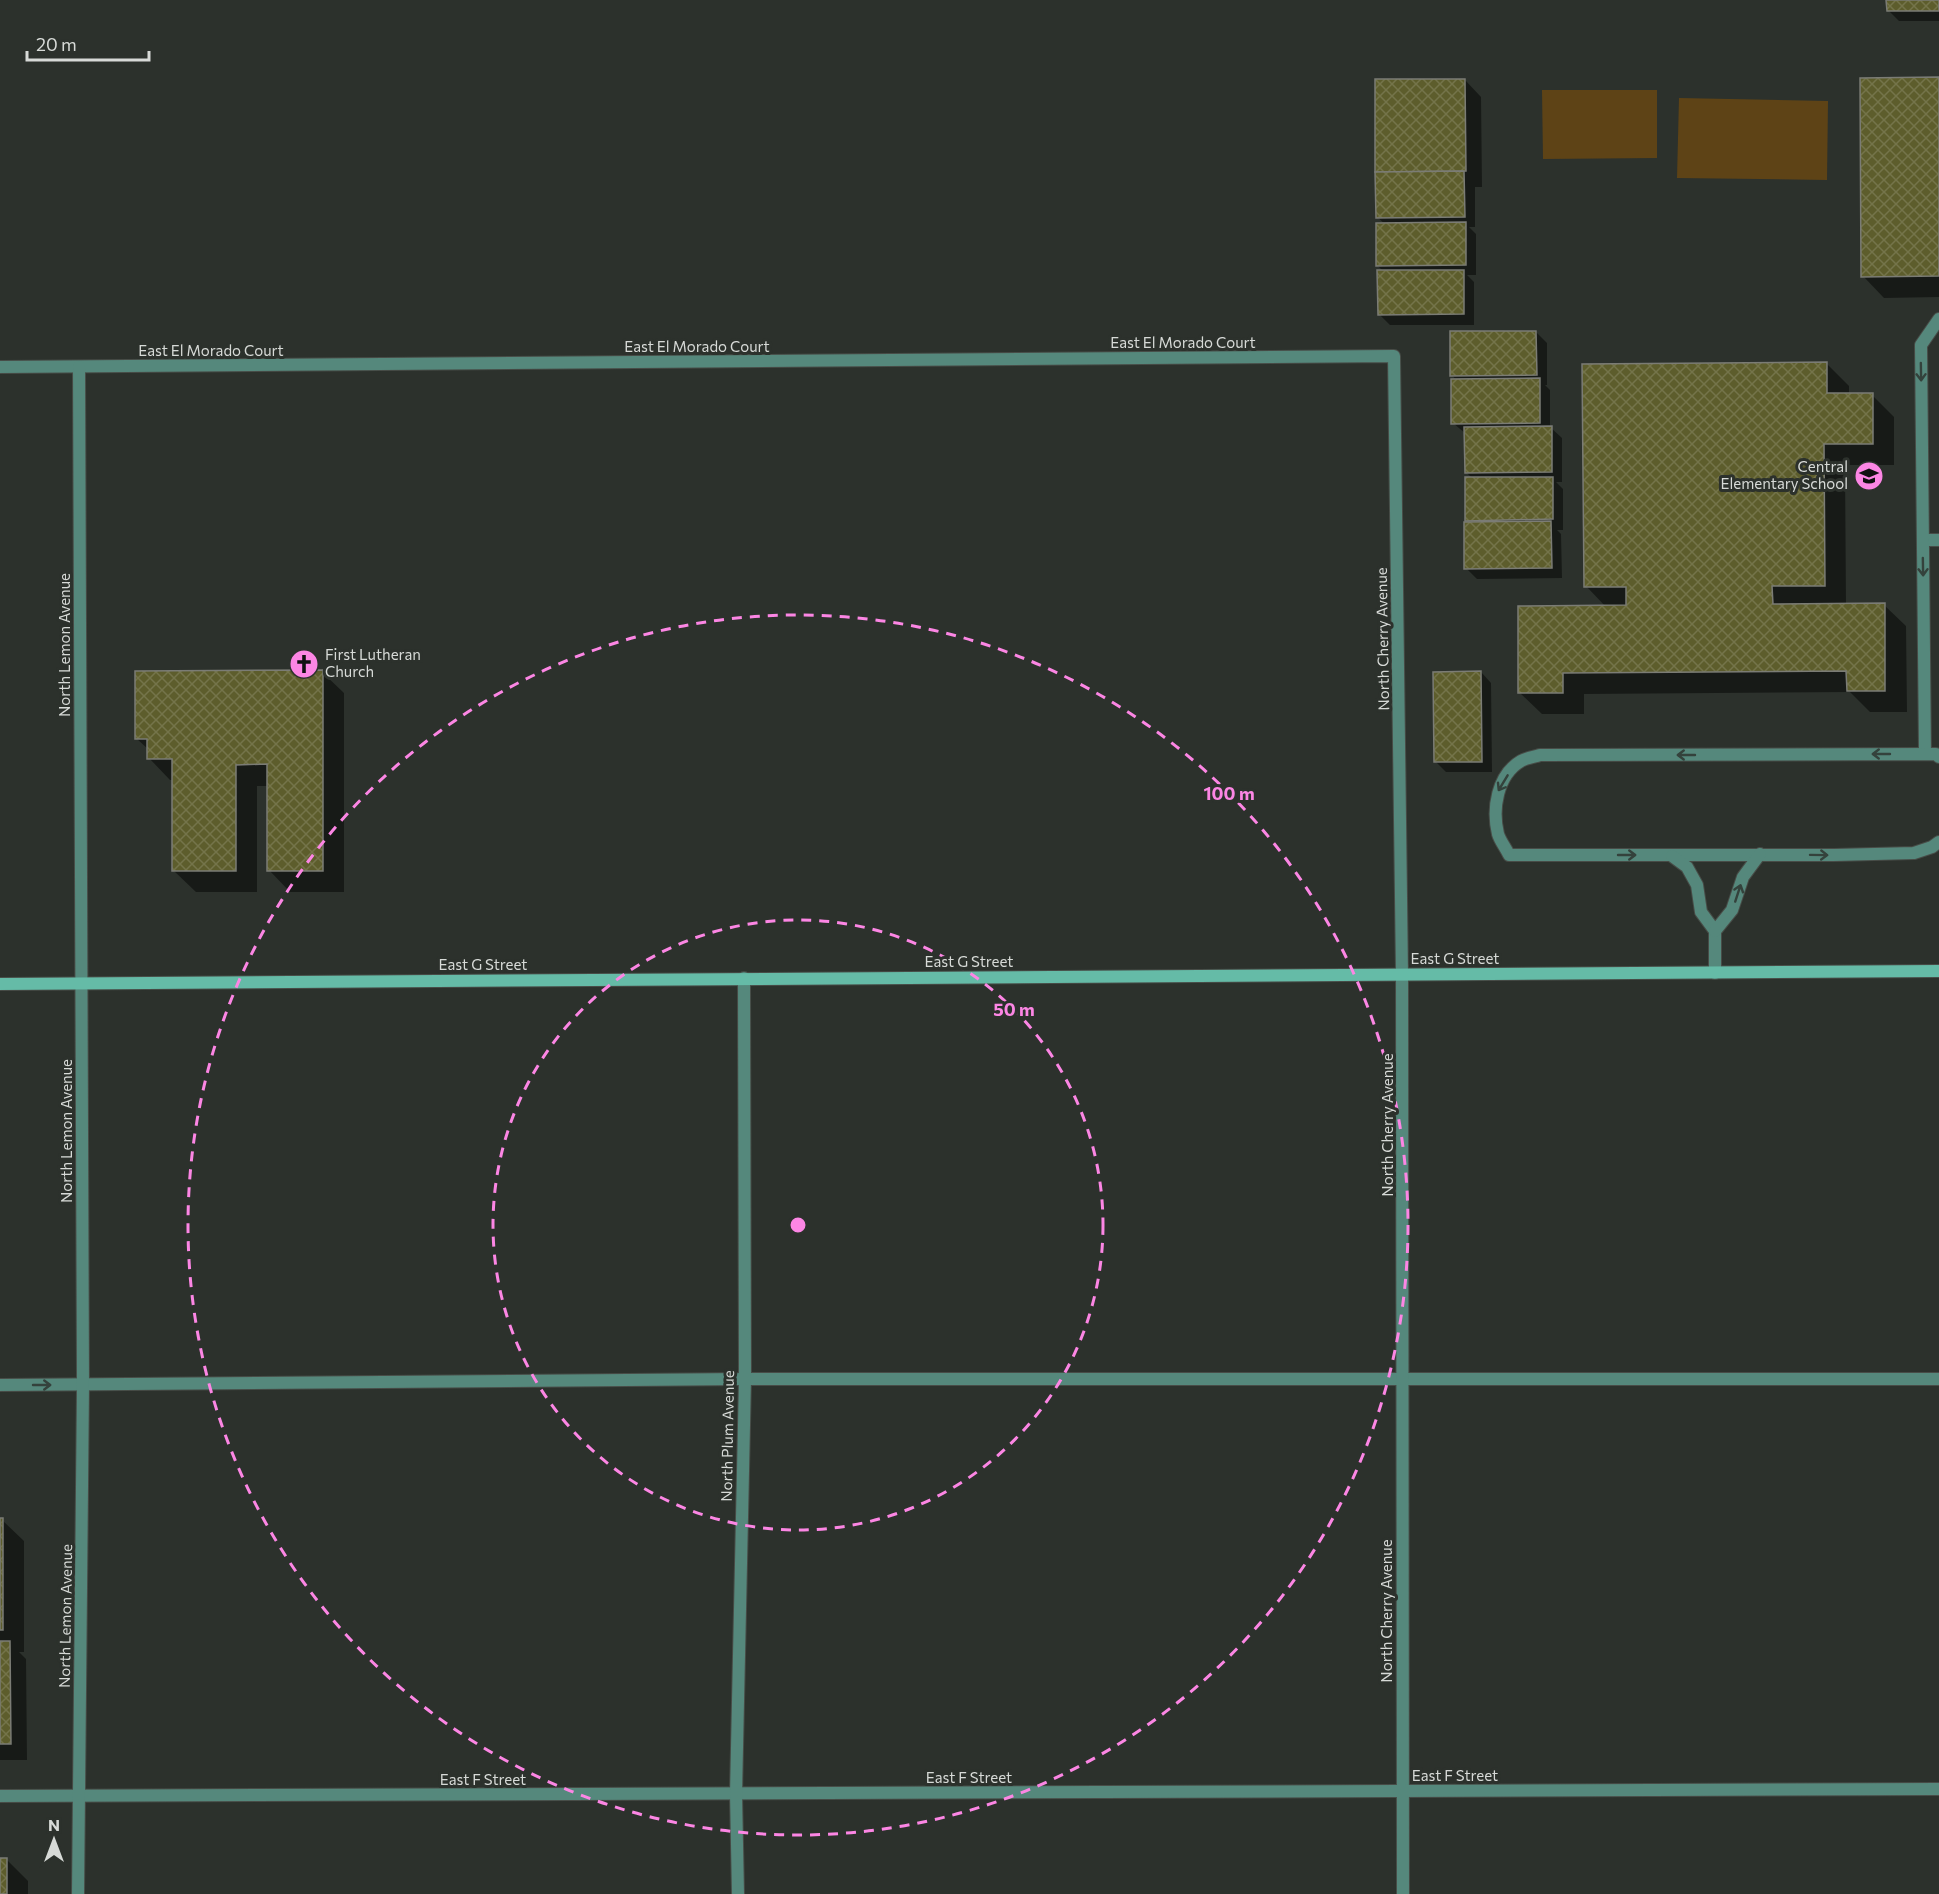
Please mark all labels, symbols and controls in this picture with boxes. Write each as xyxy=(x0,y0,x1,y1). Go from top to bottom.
scale bar xyxy=(27,24,148,62)
text: 20 m xyxy=(36,33,77,55)
street label: East El Morado Court xyxy=(1110,333,1256,351)
street label: East El Morado Court xyxy=(624,337,770,355)
street label: East El Morado Court xyxy=(138,341,284,359)
one-way arrow xyxy=(1915,362,1927,382)
place label: Central Elementary School xyxy=(1721,457,1848,492)
school or university icon: Central Elementary School xyxy=(1853,460,1885,492)
one-way arrow xyxy=(1918,557,1929,577)
street label: North Cherry Avenue xyxy=(1372,567,1392,711)
street label: North Lemon Avenue xyxy=(55,573,73,717)
place label: First Lutheran Church xyxy=(325,645,421,680)
church icon: First Lutheran Church xyxy=(288,648,320,680)
one-way arrow xyxy=(1872,748,1892,760)
one-way arrow xyxy=(1677,749,1697,761)
one-way arrow xyxy=(1496,774,1508,791)
text: 100 m xyxy=(1203,782,1255,804)
one-way arrow xyxy=(1617,849,1637,861)
one-way arrow xyxy=(1808,849,1828,860)
one-way arrow xyxy=(1733,883,1744,902)
street label: East G Street xyxy=(1411,949,1499,967)
street label: East G Street xyxy=(925,952,1013,970)
street label: East G Street xyxy=(439,955,527,973)
text: 50 m xyxy=(993,998,1035,1020)
street label: North Cherry Avenue xyxy=(1378,1053,1396,1197)
street label: North Lemon Avenue xyxy=(57,1059,75,1203)
centre of rings xyxy=(788,1215,808,1235)
street label: North Plum Avenue xyxy=(717,1370,737,1502)
one-way arrow xyxy=(31,1379,51,1391)
street label: North Cherry Avenue xyxy=(1377,1539,1395,1683)
street label: North Lemon Avenue xyxy=(55,1544,75,1688)
street label: East F Street xyxy=(1412,1766,1498,1784)
street label: East F Street xyxy=(926,1768,1012,1786)
street label: East F Street xyxy=(440,1770,526,1788)
north arrow xyxy=(24,1810,84,1870)
text: N xyxy=(48,1815,60,1834)

